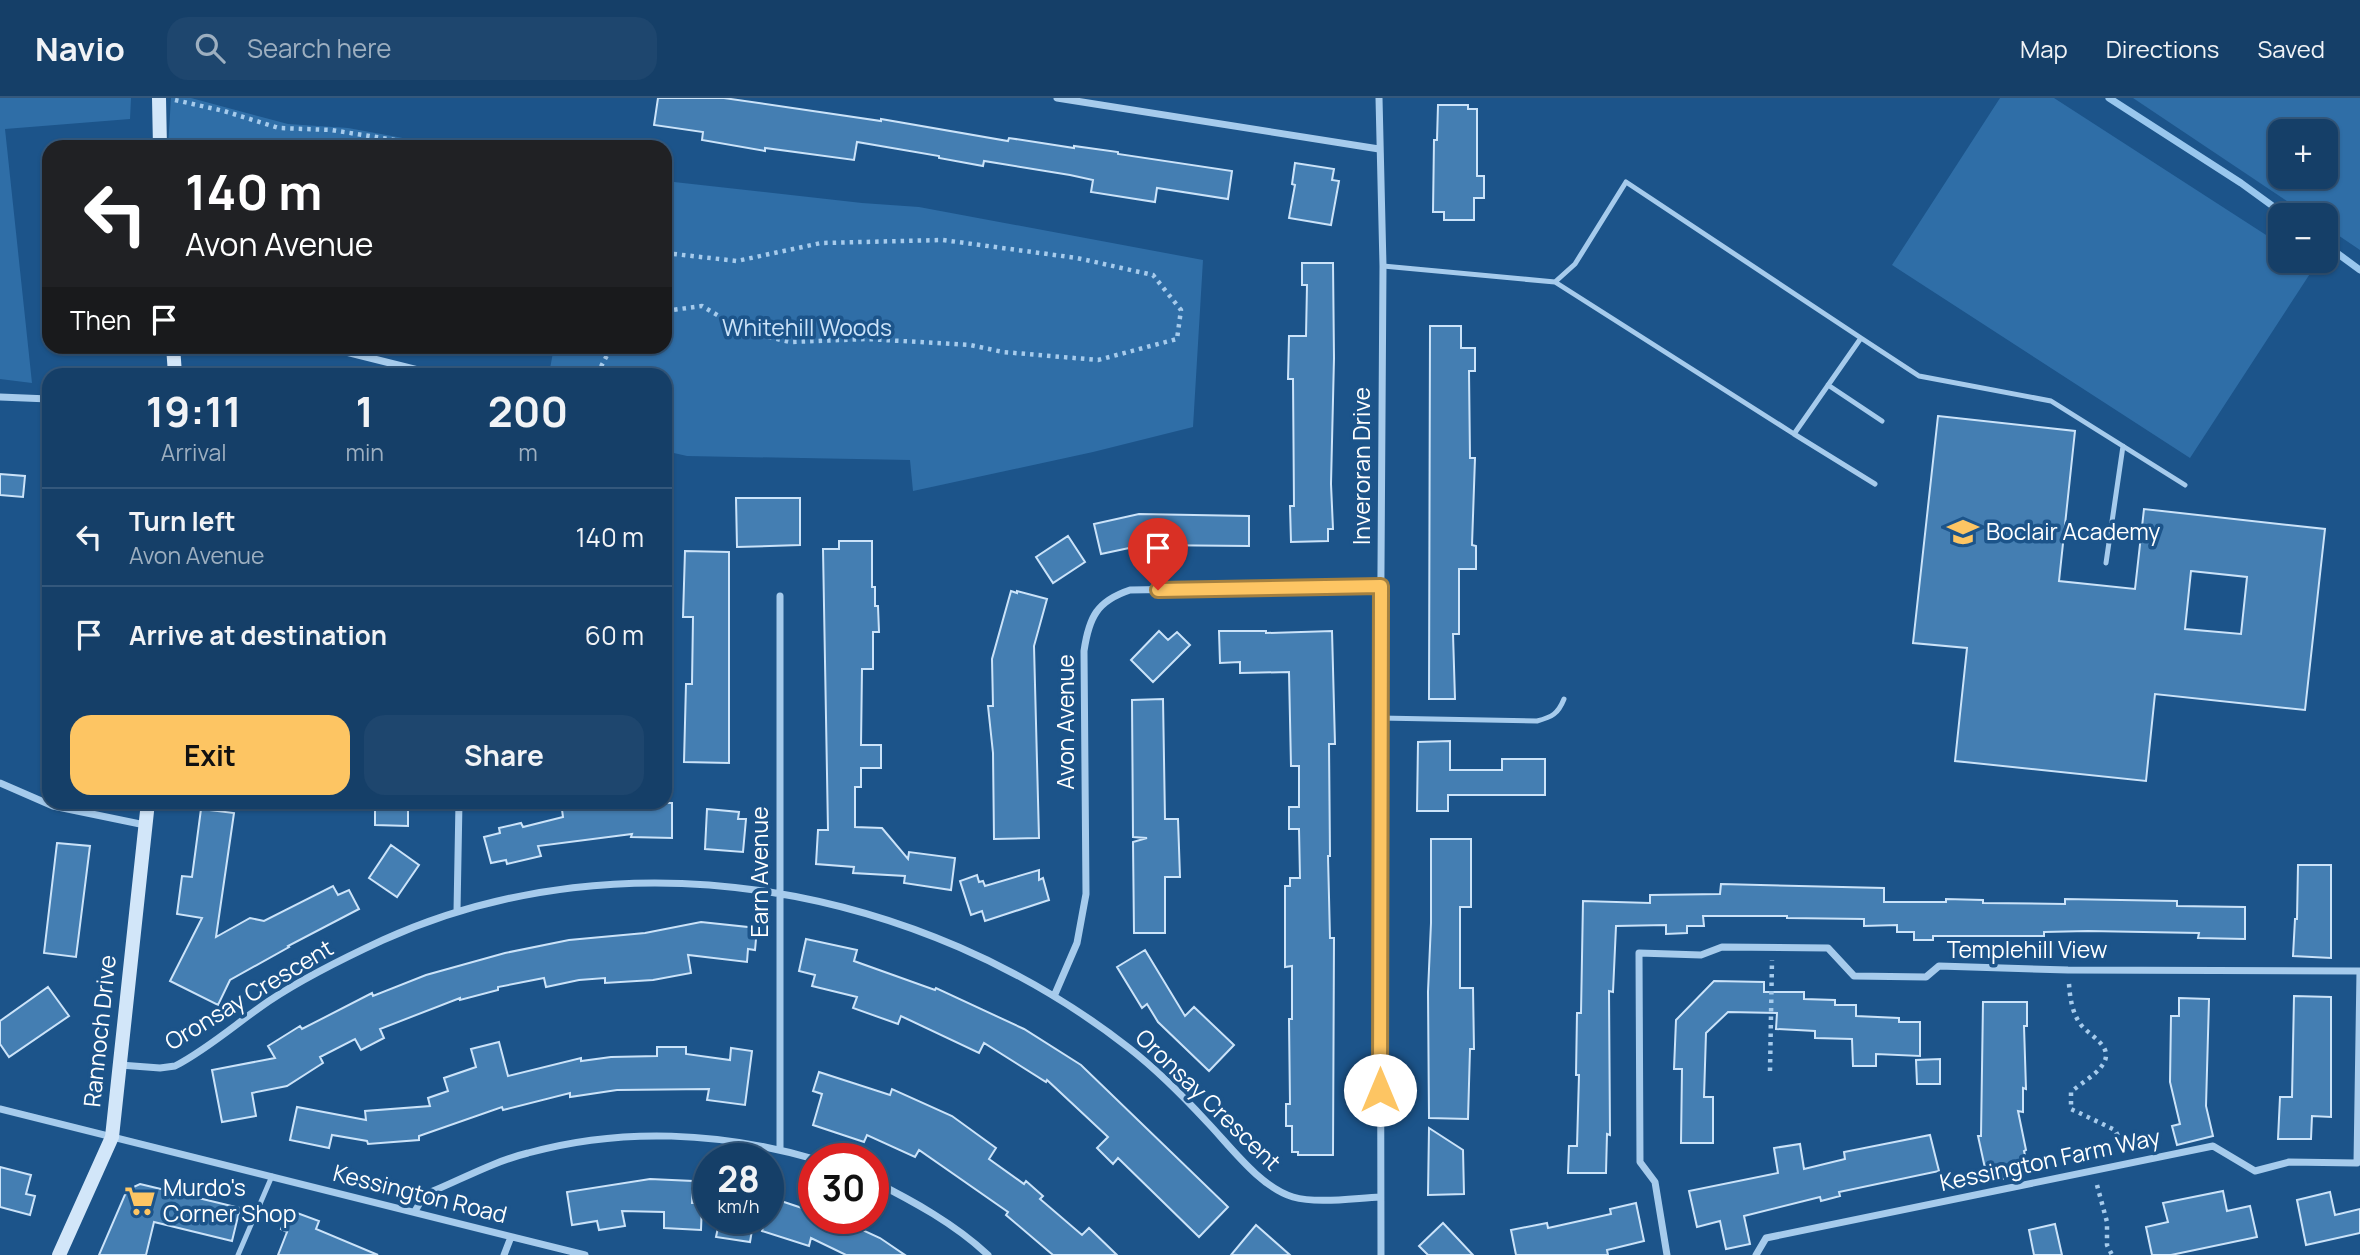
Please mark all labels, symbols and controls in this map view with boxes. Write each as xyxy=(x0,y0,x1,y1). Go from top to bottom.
search box xyxy=(167,17,657,80)
text: Navio xyxy=(35,26,125,71)
icon: search xyxy=(191,29,229,67)
text: Search here xyxy=(247,30,391,66)
text: Map xyxy=(2020,32,2068,65)
text: Directions xyxy=(2106,32,2219,65)
text: Saved xyxy=(2257,32,2325,65)
map controls xyxy=(2268,119,2338,273)
button: + xyxy=(2268,119,2338,189)
text: 140 m xyxy=(185,158,322,225)
icon: left xyxy=(70,168,161,259)
button: − xyxy=(2268,203,2338,273)
text: Avon Avenue xyxy=(185,222,374,266)
icon: arrive xyxy=(145,301,183,339)
text: Then xyxy=(70,302,131,338)
park label: Whitehill Woods xyxy=(722,311,892,343)
text: 19:11 xyxy=(146,382,242,440)
text: 1 xyxy=(355,382,374,440)
text: 200 xyxy=(488,382,568,440)
street label: Inveroran Drive xyxy=(1345,387,1377,545)
text: Arrival xyxy=(161,436,227,468)
text: min xyxy=(345,436,384,468)
text: m xyxy=(518,436,538,468)
text: Turn left xyxy=(129,503,236,539)
school or university icon: Boclair Academy xyxy=(1946,515,1980,549)
place label: Boclair Academy xyxy=(1986,515,2160,547)
icon: left xyxy=(70,518,108,556)
pin xyxy=(1128,518,1188,590)
text: 140 m xyxy=(575,519,644,555)
icon: arrive xyxy=(1139,529,1177,567)
text: Avon Avenue xyxy=(129,539,264,571)
icon: arrive xyxy=(70,616,108,654)
text: Arrive at destination xyxy=(129,617,387,653)
text: 60 m xyxy=(585,617,644,653)
street label: Avon Avenue xyxy=(1049,654,1081,790)
button: Exit xyxy=(70,715,350,795)
button: Share xyxy=(364,715,644,795)
street label: Earn Avenue xyxy=(743,806,775,938)
street label: Oronsay Crescent xyxy=(158,931,339,1057)
street label: Templehill View xyxy=(1947,933,2108,965)
street label: Rannoch Drive xyxy=(75,953,123,1109)
street label: Oronsay Crescent xyxy=(1129,1021,1289,1177)
position arrow xyxy=(1343,1053,1417,1127)
street label: Kessington Farm Way xyxy=(1937,1120,2163,1198)
speed limit sign: 30 xyxy=(798,1143,889,1234)
text: 28 xyxy=(717,1155,760,1203)
street label: Kessington Road xyxy=(330,1156,511,1230)
place label: Murdo's Corner Shop xyxy=(163,1171,296,1229)
supermarket icon: Murdo's Corner Shop xyxy=(123,1184,157,1218)
text: km/h xyxy=(718,1194,759,1218)

